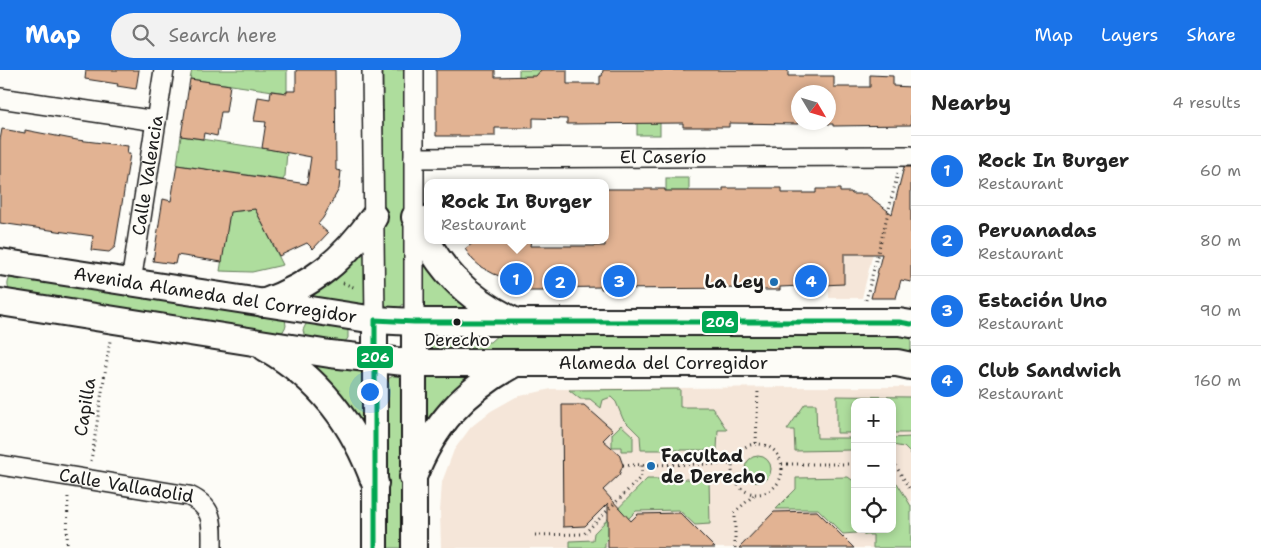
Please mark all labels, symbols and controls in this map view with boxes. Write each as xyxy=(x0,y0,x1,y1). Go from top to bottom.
search box xyxy=(111,13,461,58)
text: Map xyxy=(25,19,81,51)
icon: search xyxy=(129,21,157,49)
text: Search here xyxy=(169,23,277,48)
text: Map xyxy=(1035,23,1073,47)
text: Layers xyxy=(1101,23,1158,47)
text: Share xyxy=(1186,23,1236,47)
north arrow xyxy=(791,85,836,130)
text: Nearby xyxy=(931,89,1011,117)
text: 4 results xyxy=(1172,92,1241,113)
street label: Calle Valencia xyxy=(126,113,169,237)
street label: El Caserío xyxy=(620,145,706,169)
text: Rock In Burger xyxy=(978,148,1129,173)
text: 1 xyxy=(943,160,951,181)
text: 60 m xyxy=(1200,160,1241,181)
text: Restaurant xyxy=(978,173,1064,194)
popup xyxy=(424,179,609,244)
text: Rock In Burger xyxy=(441,189,592,214)
text: Restaurant xyxy=(441,214,527,235)
text: Peruanadas xyxy=(978,218,1097,243)
text: 2 xyxy=(941,230,953,251)
text: 80 m xyxy=(1200,230,1241,251)
text: Restaurant xyxy=(978,243,1064,264)
pin: 1 xyxy=(500,260,532,298)
street label: Avenida Alameda del Corregidor xyxy=(72,262,359,329)
pin: 3 xyxy=(603,262,635,300)
pin: 4 xyxy=(795,262,827,300)
pin: 2 xyxy=(544,263,576,301)
place label: La Ley xyxy=(705,270,764,294)
marker: La Ley xyxy=(768,276,780,288)
text: Estación Uno xyxy=(978,288,1107,313)
text: 3 xyxy=(941,300,953,321)
text: 90 m xyxy=(1200,300,1241,321)
line badge: 206 xyxy=(701,310,739,334)
text: 206 xyxy=(705,313,735,331)
text: Restaurant xyxy=(978,313,1064,334)
marker: Derecho xyxy=(452,317,462,327)
place label: Derecho xyxy=(424,329,490,351)
line badge: 206 xyxy=(356,345,394,369)
text: 206 xyxy=(360,348,390,366)
street label: Alameda del Corregidor xyxy=(559,351,768,375)
text: Club Sandwich xyxy=(978,358,1121,383)
text: 4 xyxy=(941,370,953,391)
text: 160 m xyxy=(1194,370,1241,391)
street label: Capilla xyxy=(69,376,101,438)
your location xyxy=(357,379,383,405)
text: Restaurant xyxy=(978,383,1064,404)
map controls xyxy=(851,398,896,533)
button: + xyxy=(851,398,896,443)
button: − xyxy=(851,443,896,488)
place label: Facultad de Derecho xyxy=(661,444,766,489)
marker: Facultad de Derecho xyxy=(645,460,657,472)
street label: Calle Valladolid xyxy=(57,463,195,509)
button: locate xyxy=(851,488,896,533)

